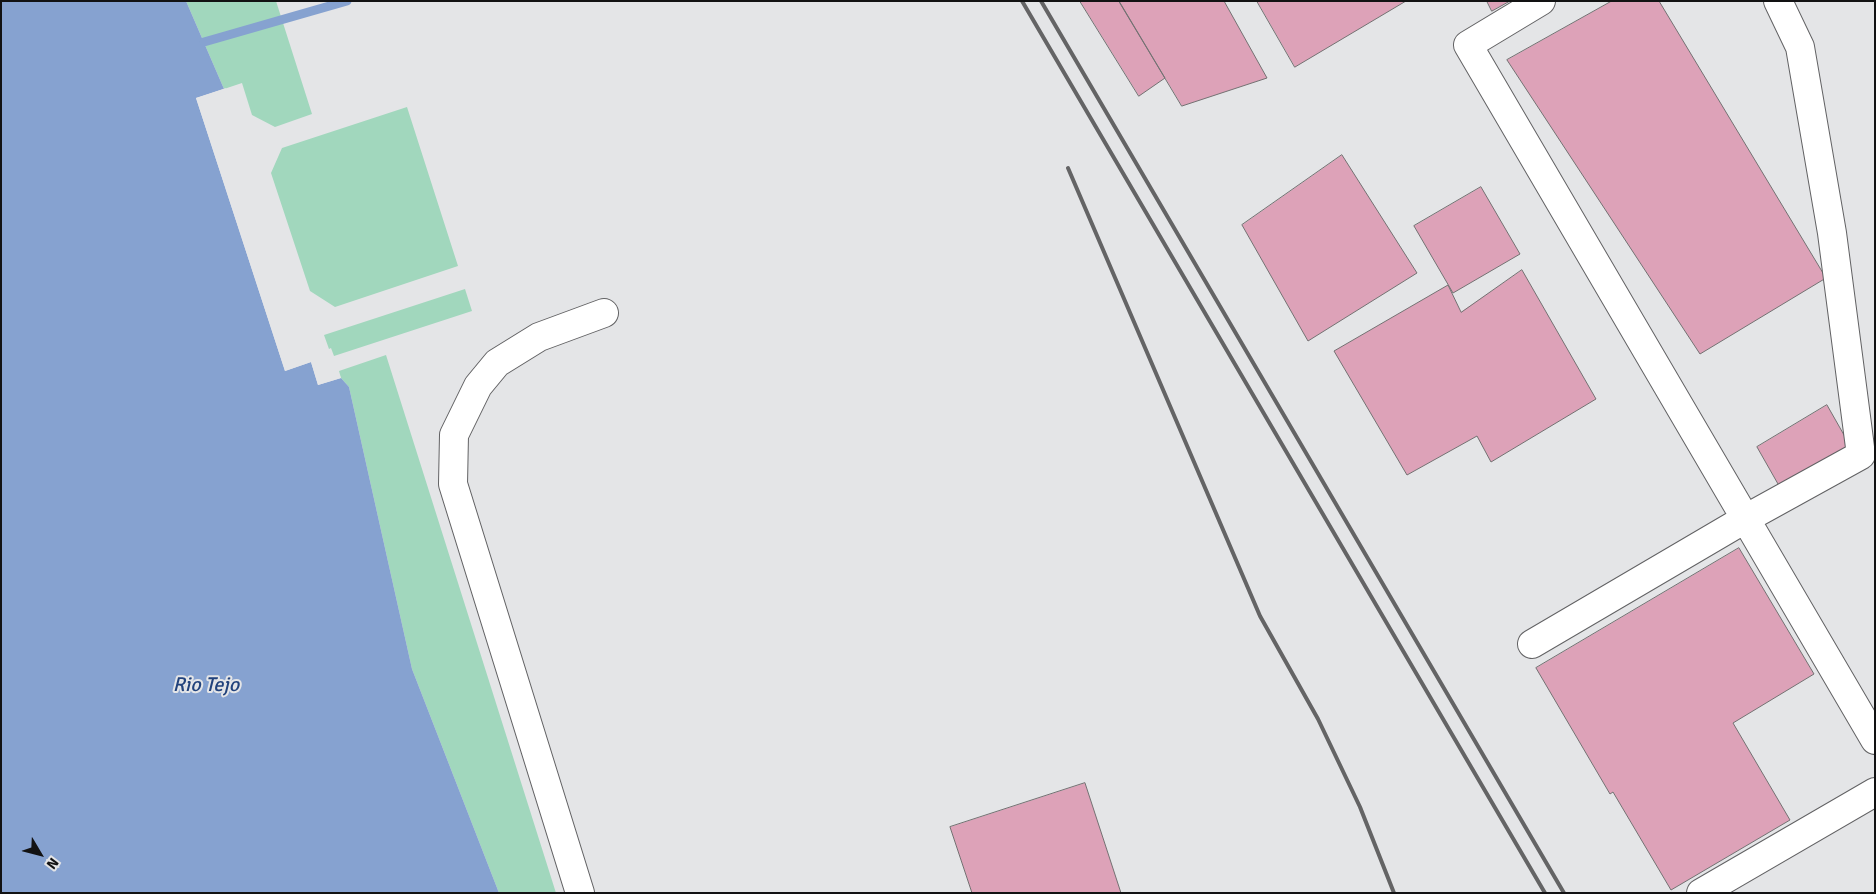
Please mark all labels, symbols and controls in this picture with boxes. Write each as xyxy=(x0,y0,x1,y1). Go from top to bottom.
water label: Rio Tejo xyxy=(173,674,239,698)
north arrow xyxy=(15,829,65,879)
text: N xyxy=(43,854,62,872)

